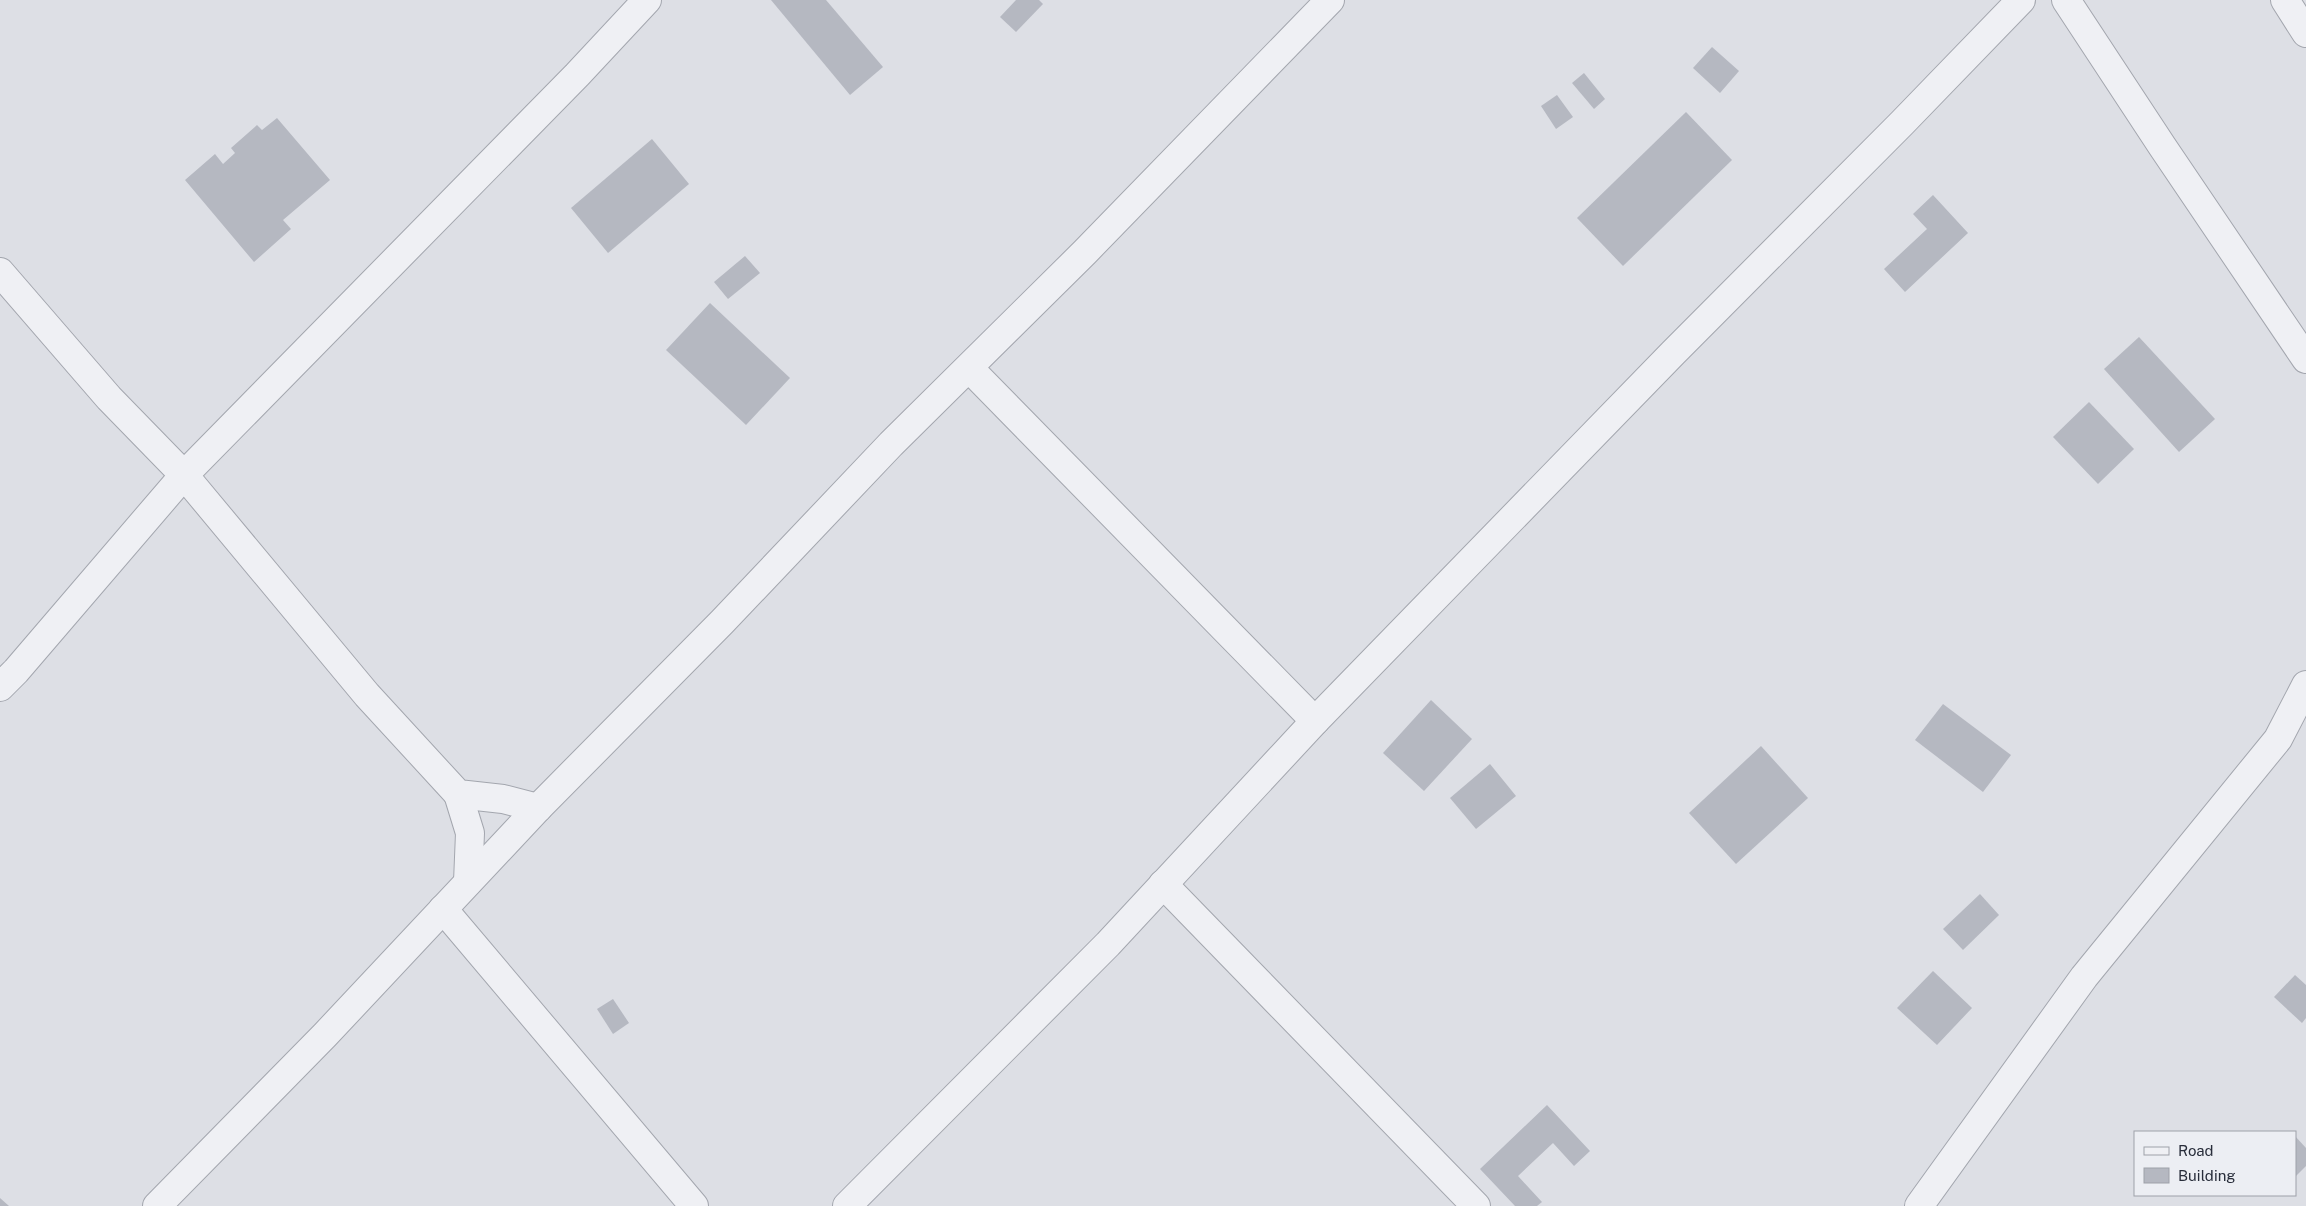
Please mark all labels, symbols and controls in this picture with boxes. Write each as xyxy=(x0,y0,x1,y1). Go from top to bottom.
legend xyxy=(2134,1131,2296,1196)
text: Road xyxy=(2178,1142,2214,1159)
text: Building xyxy=(2178,1167,2236,1184)

